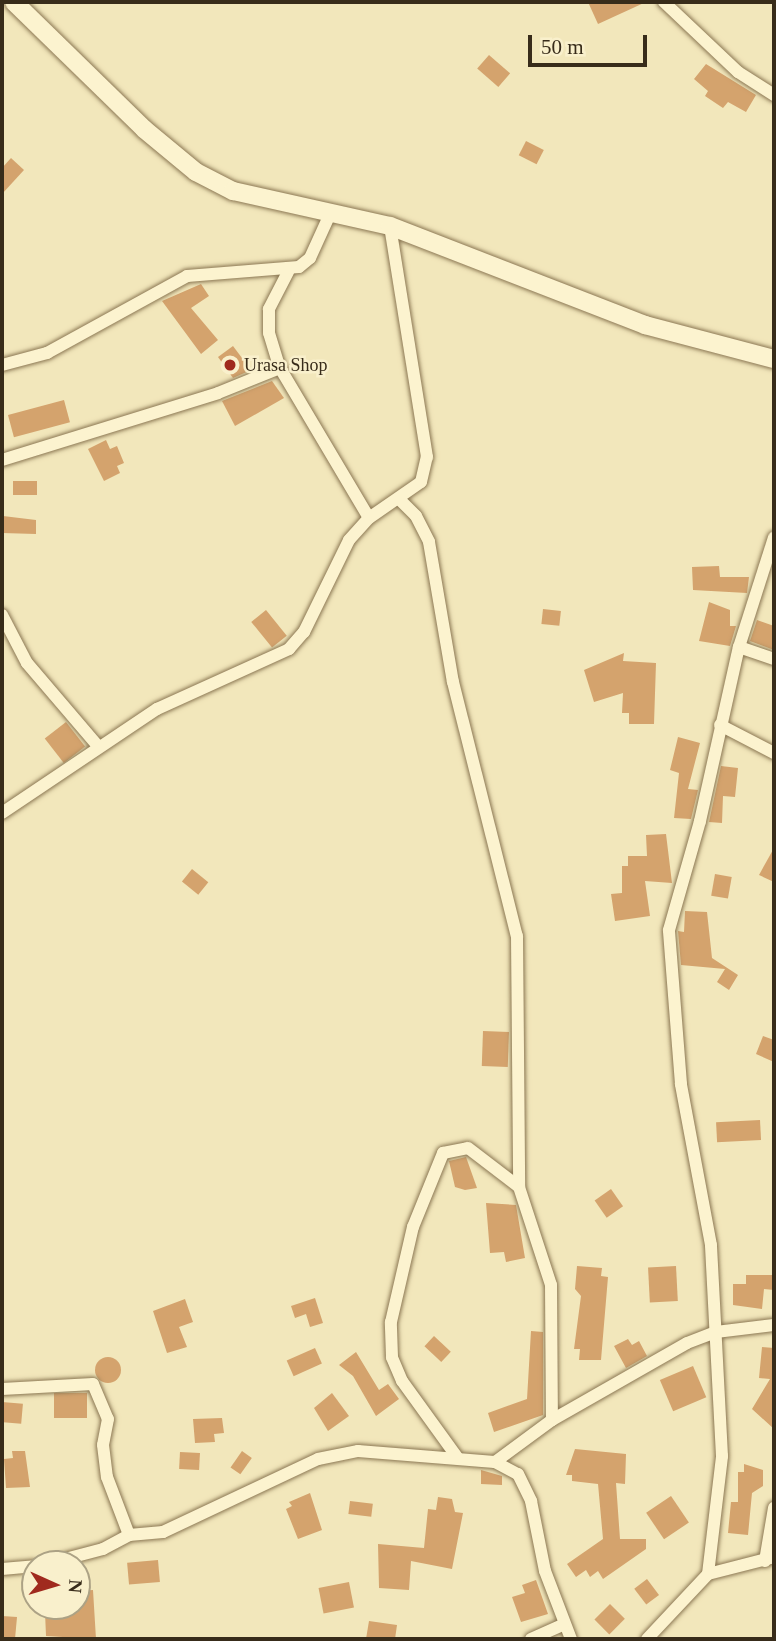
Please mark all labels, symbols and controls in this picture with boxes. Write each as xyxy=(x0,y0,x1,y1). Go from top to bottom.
scale bar xyxy=(531,21,650,65)
text: 50 m xyxy=(541,35,584,59)
place label: Urasa Shop xyxy=(244,354,327,376)
marker: Urasa Shop xyxy=(222,357,238,373)
north arrow xyxy=(21,1550,91,1620)
text: N xyxy=(64,1579,86,1594)

